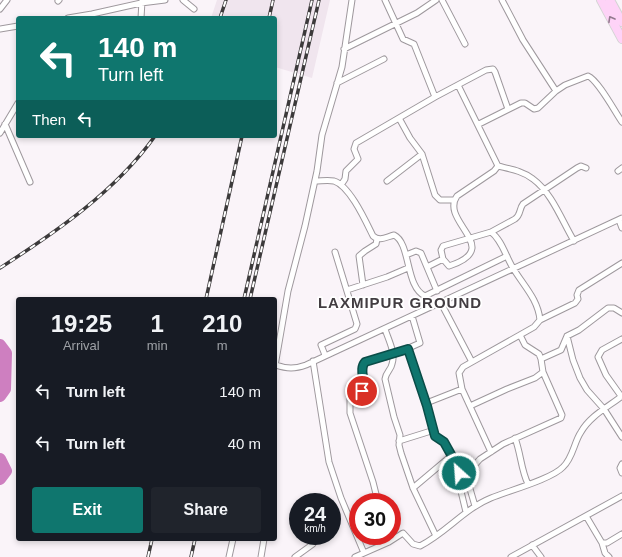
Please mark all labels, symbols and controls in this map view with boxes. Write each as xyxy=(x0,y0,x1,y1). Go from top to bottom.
one-way arrow xyxy=(609,16,616,24)
icon: left xyxy=(32,32,84,84)
text: 140 m xyxy=(98,32,177,63)
text: Turn left xyxy=(98,65,163,85)
icon: left xyxy=(74,108,96,130)
text: Then xyxy=(32,111,66,128)
district label: LAXMIPUR GROUND xyxy=(318,294,482,311)
text: 19:25 xyxy=(51,310,112,337)
text: 1 xyxy=(150,310,164,337)
text: 210 xyxy=(202,310,242,337)
text: Arrival xyxy=(63,338,100,353)
text: min xyxy=(147,338,168,353)
text: m xyxy=(217,338,228,353)
pin xyxy=(345,374,379,408)
icon: left xyxy=(32,380,54,402)
icon: arrive xyxy=(351,380,373,402)
text: Turn left xyxy=(66,383,125,400)
text: 140 m xyxy=(219,383,261,400)
icon: left xyxy=(32,432,54,454)
text: Turn left xyxy=(66,435,125,452)
text: 40 m xyxy=(228,435,261,452)
position arrow xyxy=(438,452,480,494)
button: Exit xyxy=(32,487,143,533)
button: Share xyxy=(151,487,261,533)
speed limit sign: 30 xyxy=(349,493,401,545)
text: 24 xyxy=(304,503,326,525)
text: km/h xyxy=(304,523,326,534)

